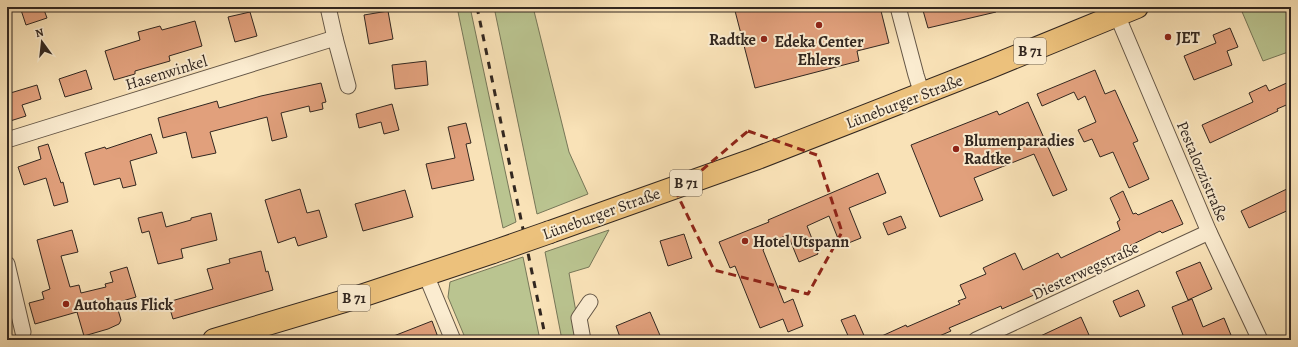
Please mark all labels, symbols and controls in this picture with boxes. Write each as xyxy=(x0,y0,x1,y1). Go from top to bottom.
marker: Edeka Center Ehlers xyxy=(814,20,824,30)
north arrow xyxy=(22,22,62,62)
text: N xyxy=(34,25,45,41)
place label: JET xyxy=(1176,27,1200,49)
place label: Radtke xyxy=(709,29,756,51)
place label: Edeka Center Ehlers xyxy=(775,31,864,71)
marker: JET xyxy=(1163,32,1173,42)
marker: Radtke xyxy=(759,34,769,44)
road number: B 71 xyxy=(1014,38,1046,64)
street label: Hasenwinkel xyxy=(123,50,210,96)
street label: Lüneburger Straße xyxy=(843,69,966,134)
street label: Pestalozzistraße xyxy=(1171,118,1233,225)
place label: Blumenparadies Radtke xyxy=(964,130,1074,170)
marker: Blumenparadies Radtke xyxy=(951,144,961,154)
road number: B 71 xyxy=(670,170,702,196)
street label: Lüneburger Straße xyxy=(539,182,663,245)
place label: Hotel Utspann xyxy=(753,231,849,253)
marker: Hotel Utspann xyxy=(740,236,750,246)
street label: Diesterwegstraße xyxy=(1028,236,1143,305)
road number: B 71 xyxy=(338,285,370,311)
place label: Autohaus Flick xyxy=(73,294,174,316)
marker: Autohaus Flick xyxy=(61,299,71,309)

